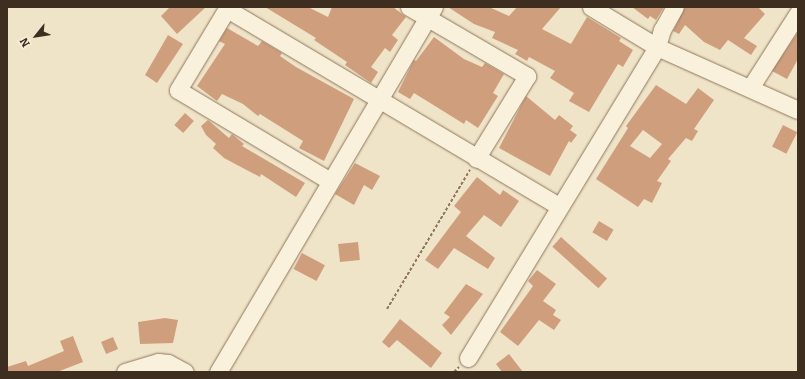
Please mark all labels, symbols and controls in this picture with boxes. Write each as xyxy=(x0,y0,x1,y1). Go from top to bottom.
north arrow xyxy=(16,16,56,56)
text: N xyxy=(17,35,33,49)

